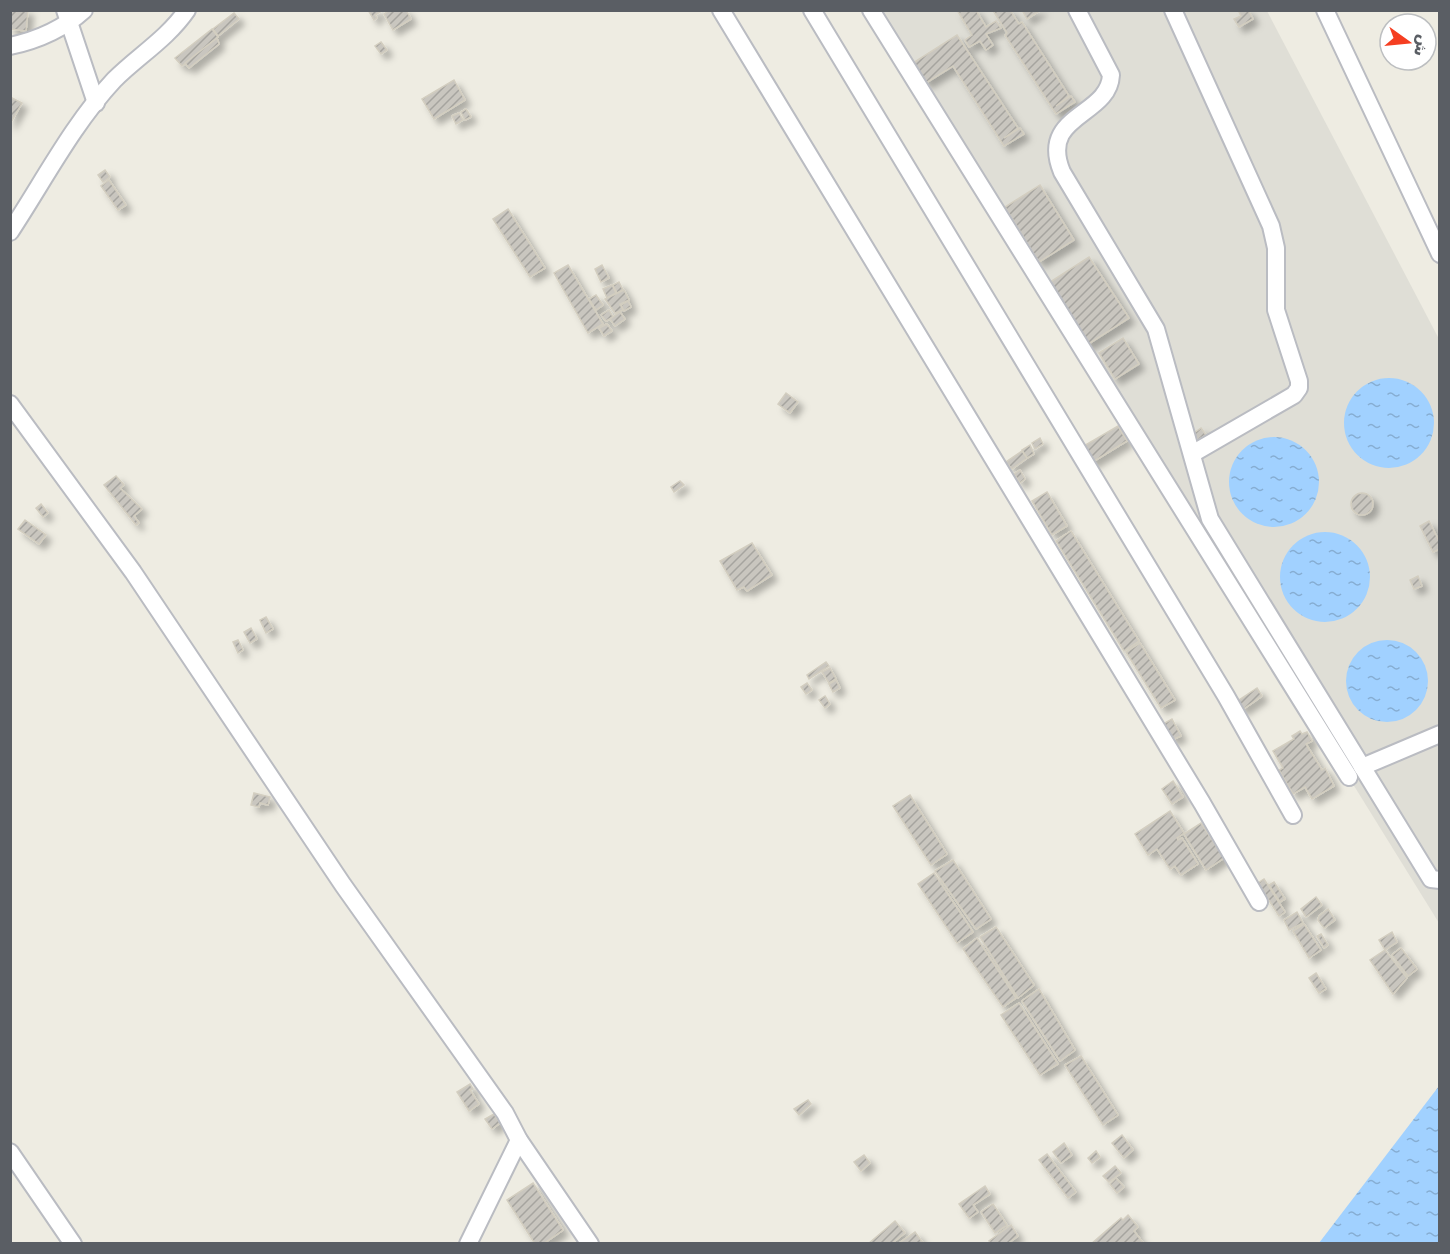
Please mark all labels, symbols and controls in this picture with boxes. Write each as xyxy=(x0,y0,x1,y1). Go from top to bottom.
north arrow xyxy=(1378,12,1438,72)
text: ش xyxy=(1410,33,1434,59)

